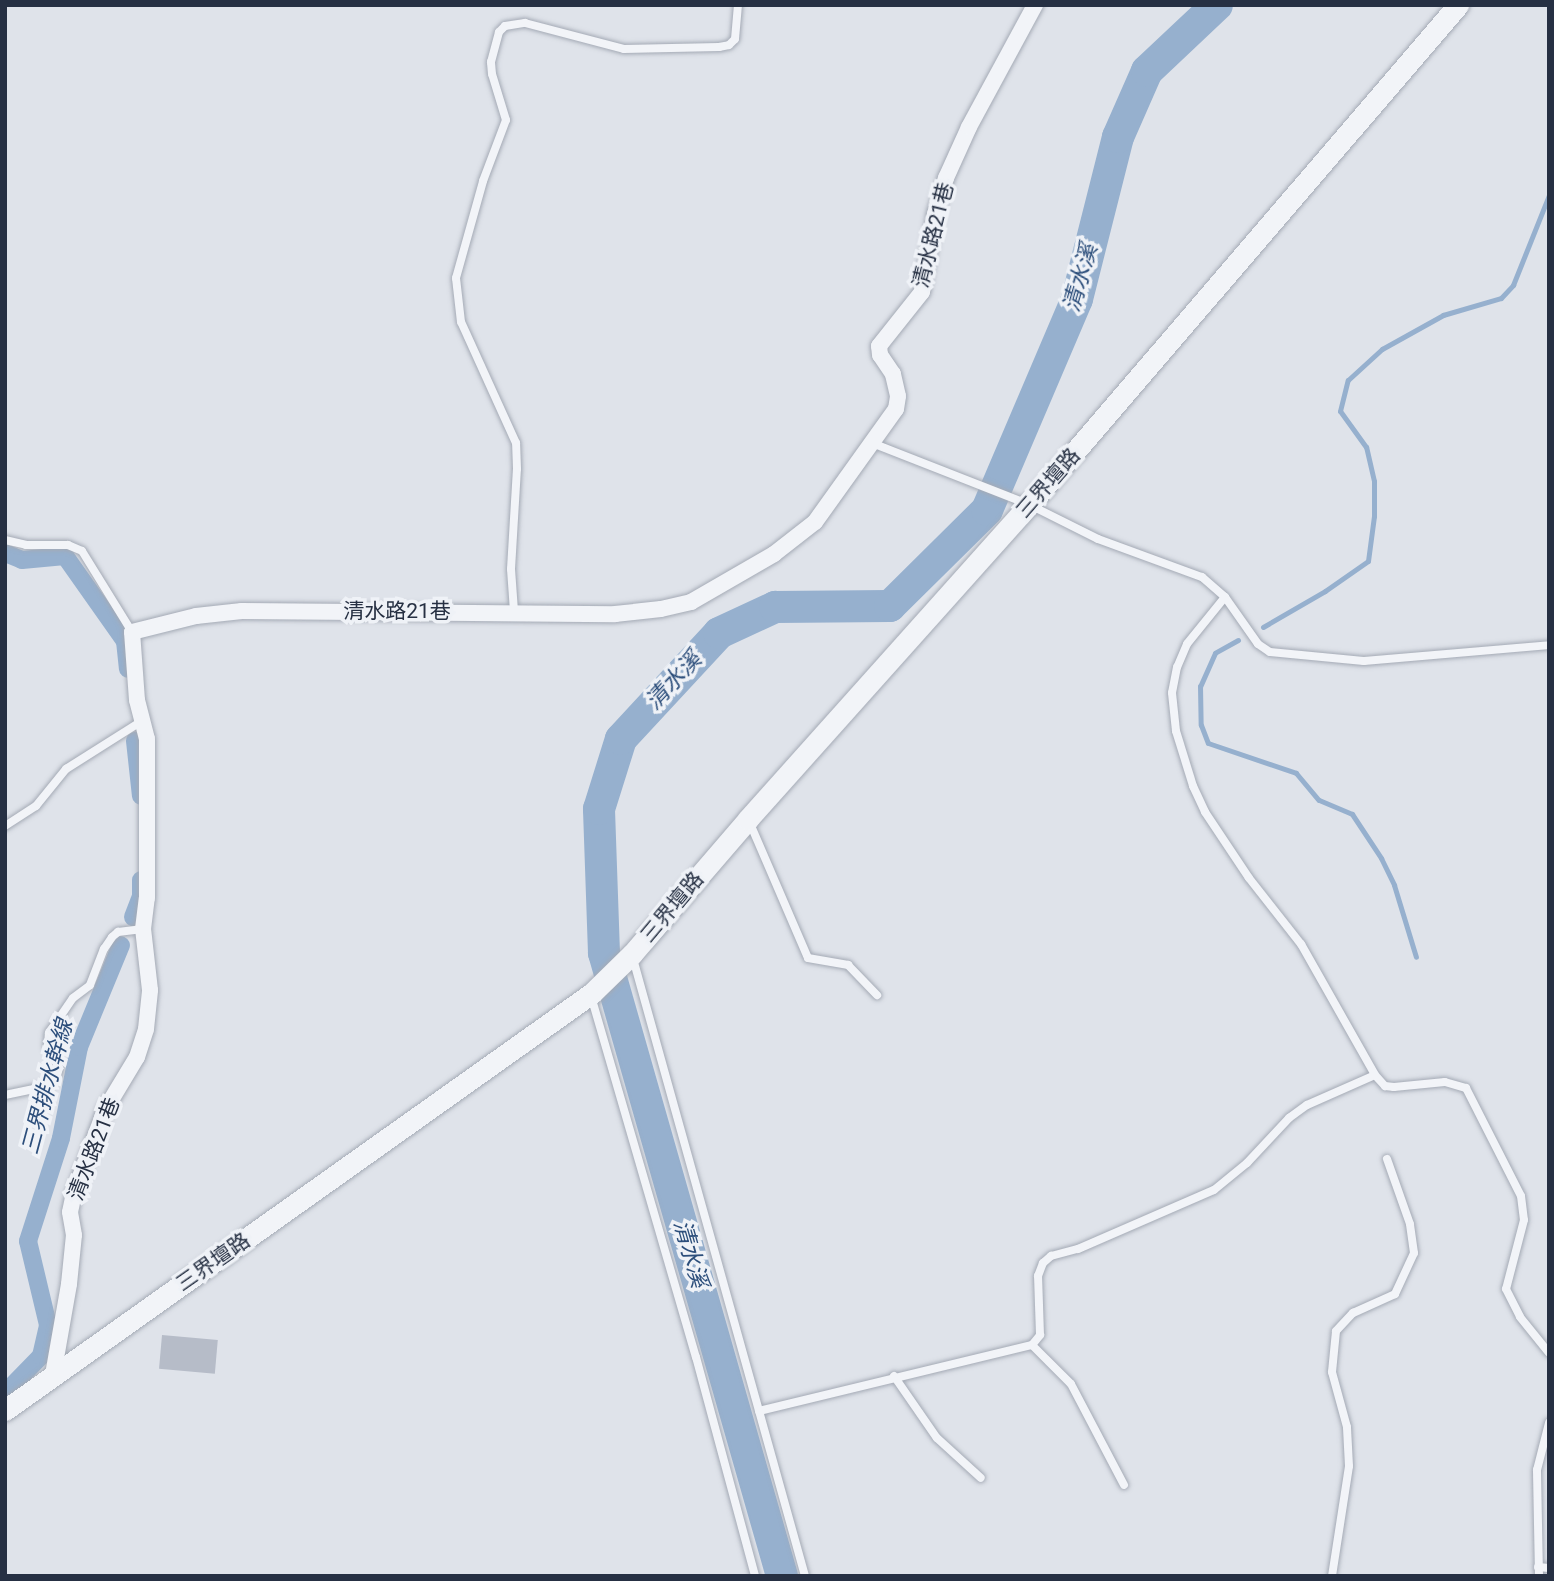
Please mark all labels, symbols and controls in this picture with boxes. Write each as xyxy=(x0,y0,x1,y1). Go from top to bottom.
street label: 清水路21巷 xyxy=(908,180,958,290)
water label: 清水溪 xyxy=(1058,241,1104,315)
street label: 三界壇路 xyxy=(1011,443,1085,523)
street label: 清水路21巷 xyxy=(343,598,451,624)
water label: 清水溪 xyxy=(640,646,708,716)
street label: 三界壇路 xyxy=(635,867,709,947)
water label: 三界排水幹線 xyxy=(17,1017,79,1157)
street label: 清水路21巷 xyxy=(63,1094,125,1204)
water label: 清水溪 xyxy=(667,1217,713,1291)
street label: 三界壇路 xyxy=(171,1228,255,1296)

